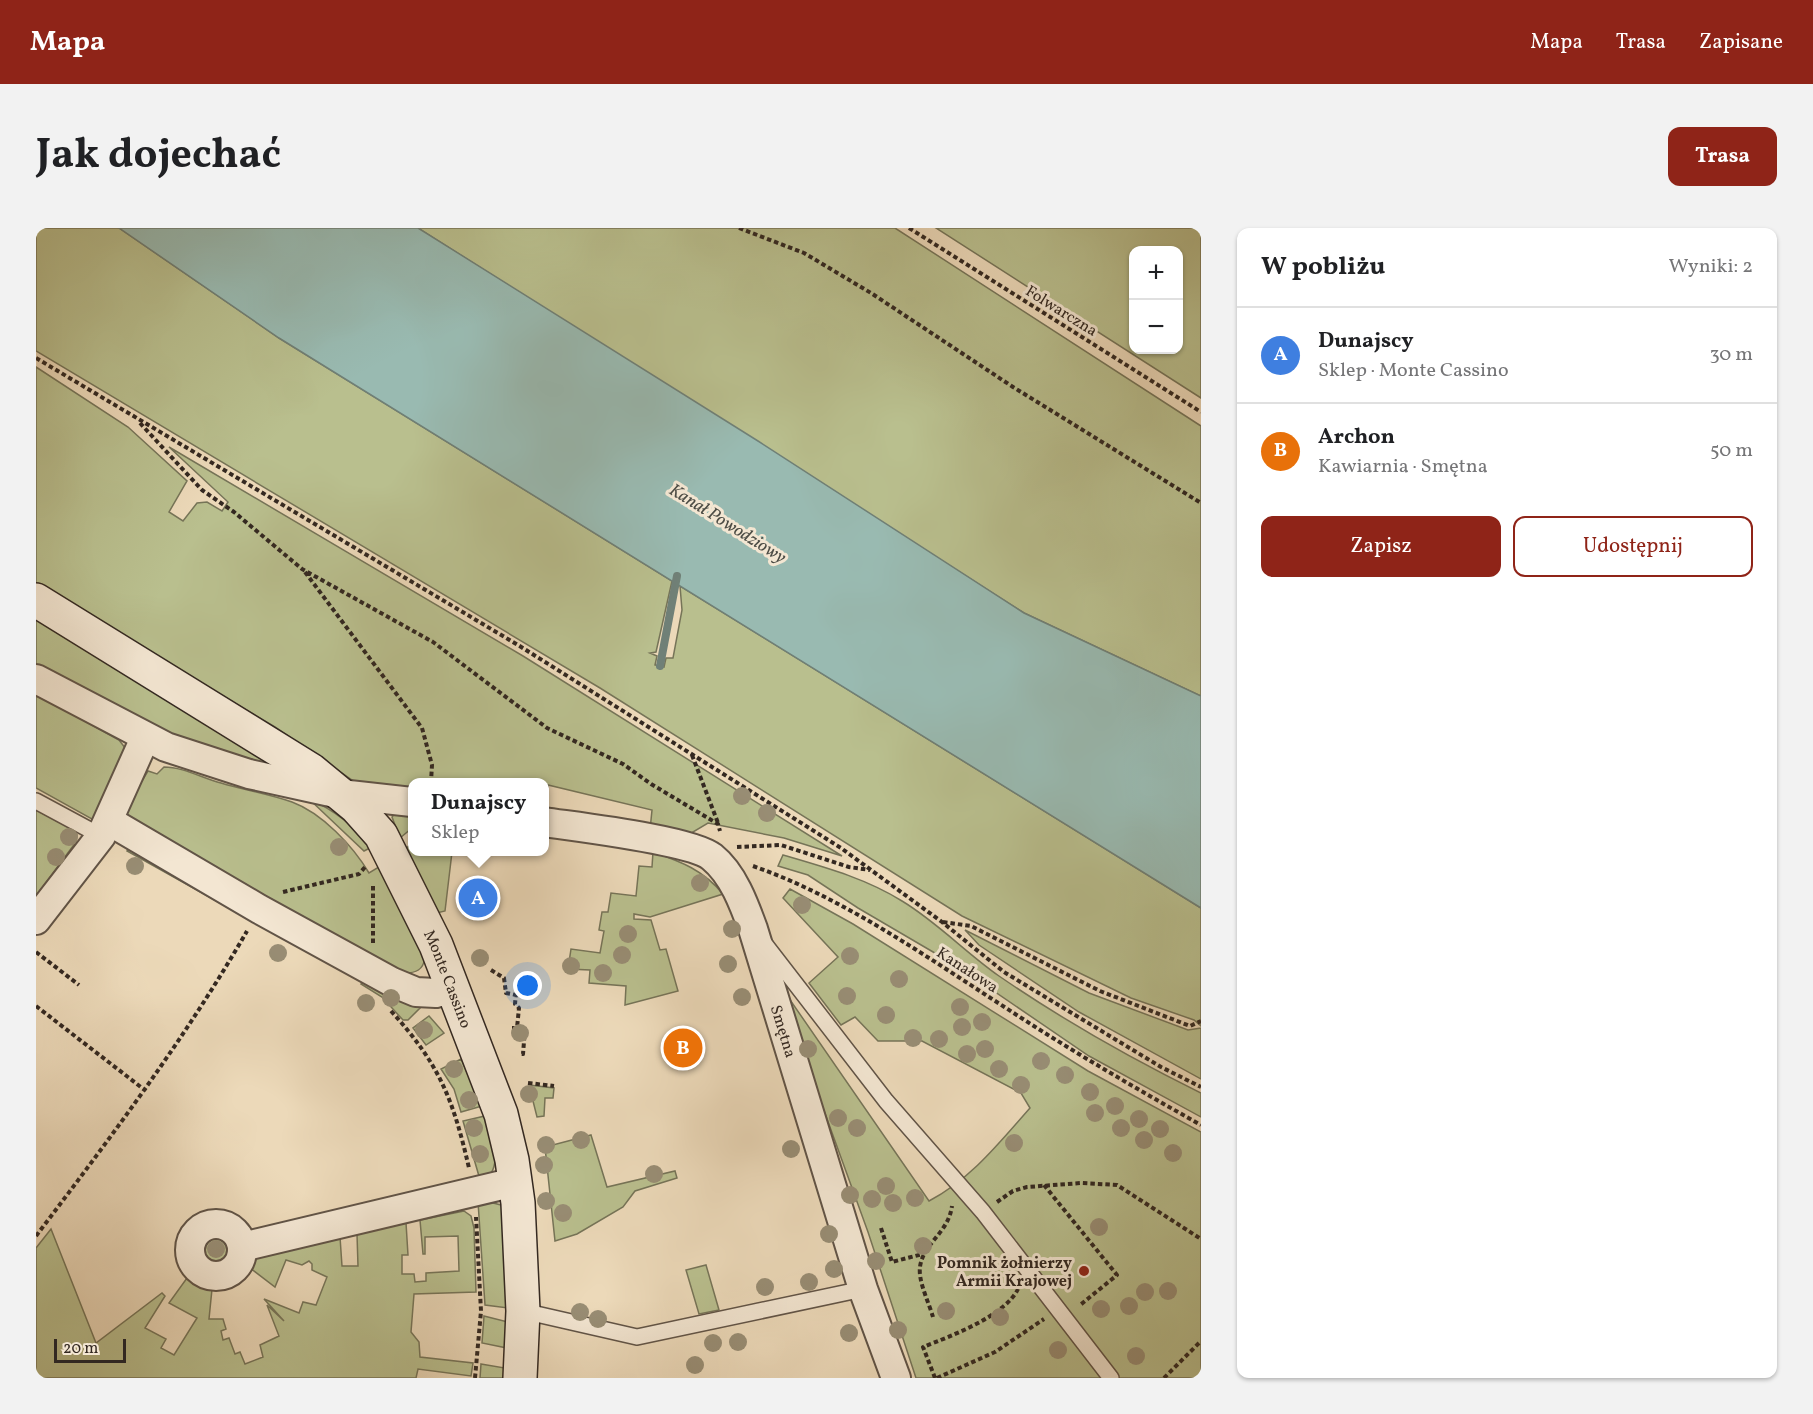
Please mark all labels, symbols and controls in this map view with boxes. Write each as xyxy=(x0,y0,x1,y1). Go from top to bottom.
text: Mapa xyxy=(30,23,105,62)
text: Mapa xyxy=(1530,28,1583,57)
text: Trasa xyxy=(1616,28,1666,57)
text: Zapisane xyxy=(1699,28,1783,57)
text: Jak dojechać xyxy=(36,127,281,186)
button: Trasa xyxy=(1668,127,1777,186)
map controls xyxy=(1129,246,1183,354)
button: + xyxy=(1129,246,1183,300)
text: W pobliżu xyxy=(1261,249,1385,285)
text: Wyniki: 2 xyxy=(1669,253,1753,281)
street label: Folwarczna xyxy=(1021,281,1101,343)
button: − xyxy=(1129,300,1183,354)
text: Dunajscy xyxy=(1318,326,1414,357)
text: A xyxy=(1273,341,1288,369)
text: 30 m xyxy=(1709,341,1753,369)
text: Sklep · Monte Cassino xyxy=(1318,357,1509,385)
text: Archon xyxy=(1318,422,1395,453)
text: B xyxy=(1274,437,1287,465)
text: 50 m xyxy=(1710,437,1753,465)
text: Kawiarnia · Smętna xyxy=(1318,453,1488,481)
water label: Kanał Powodziowy xyxy=(664,478,791,570)
button: Zapisz xyxy=(1261,516,1501,577)
button: Udostępnij xyxy=(1513,516,1753,577)
popup xyxy=(408,778,549,856)
text: Dunajscy xyxy=(431,788,526,819)
text: Sklep xyxy=(431,819,480,847)
pin: A xyxy=(458,876,498,920)
street label: Monte Cassino xyxy=(417,927,476,1032)
street label: Kanałowa xyxy=(932,942,1002,999)
your location xyxy=(513,971,542,1000)
street label: Smętna xyxy=(764,1003,801,1061)
pin: B xyxy=(664,1026,702,1070)
place label: Pomnik żołnierzy Armii Krajowej xyxy=(937,1253,1072,1293)
marker: Pomnik żołnierzy Armii Krajowej xyxy=(1077,1264,1091,1278)
scale bar xyxy=(54,1336,126,1364)
text: 20 m xyxy=(63,1338,98,1360)

